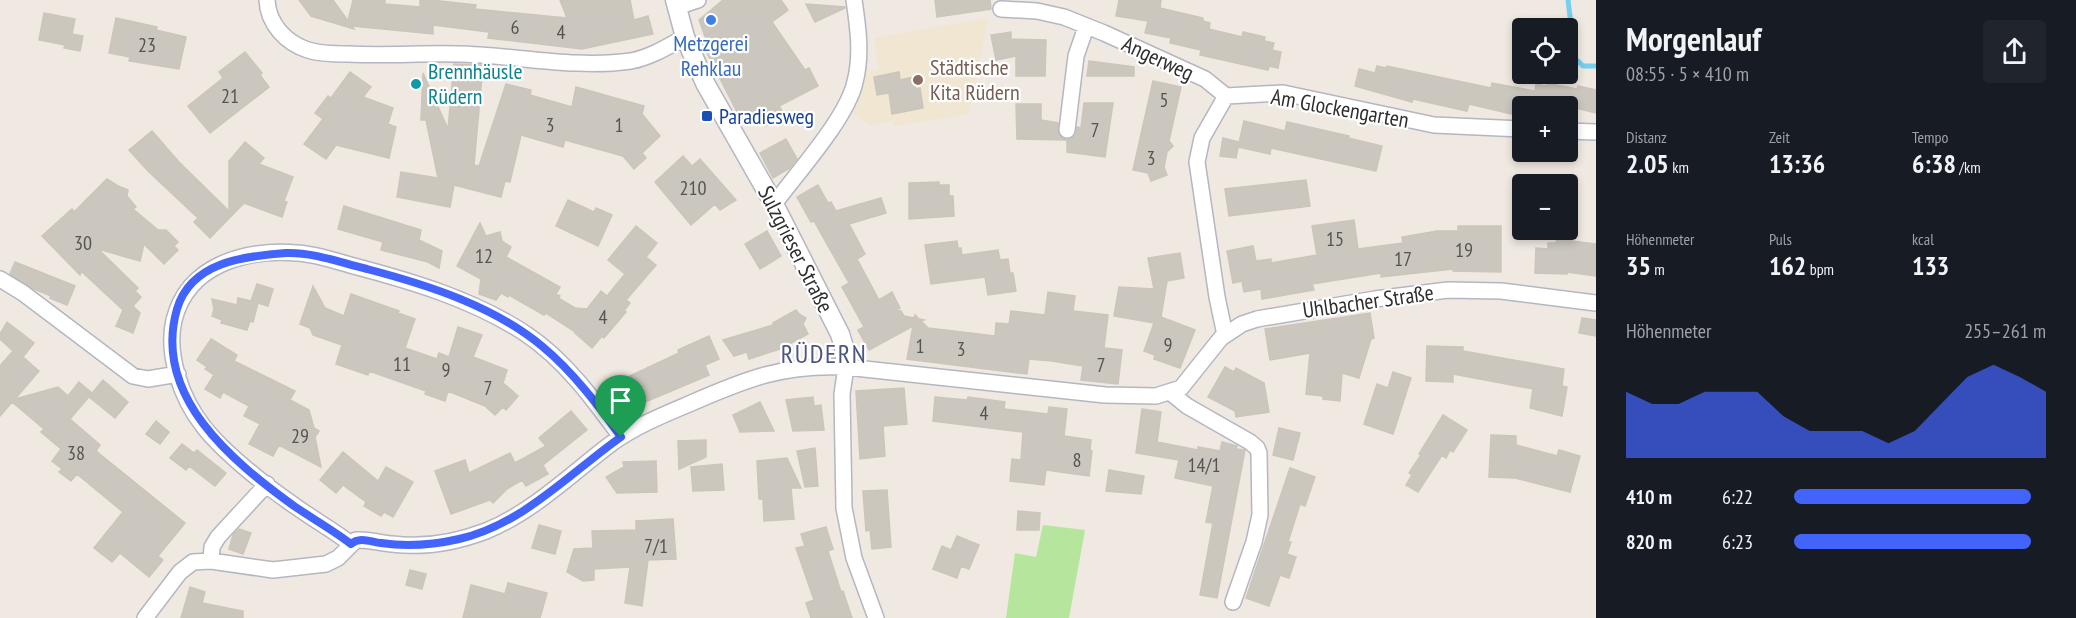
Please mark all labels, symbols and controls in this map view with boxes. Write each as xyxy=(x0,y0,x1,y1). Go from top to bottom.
marker: Metzgerei Rehklau xyxy=(704,13,718,27)
house number: 6 xyxy=(511,14,520,40)
text: Morgenlauf xyxy=(1626,17,1761,60)
map controls xyxy=(1512,18,1578,240)
button: locate xyxy=(1512,18,1578,84)
house number: 4 xyxy=(557,19,566,45)
button: share xyxy=(1983,20,2046,83)
place label: Metzgerei Rehklau xyxy=(673,29,749,82)
street label: Angerweg xyxy=(1118,29,1198,87)
house number: 23 xyxy=(138,32,156,58)
place label: Städtische Kita Rüdern xyxy=(930,53,1020,106)
place label: Brennhäusle Rüdern xyxy=(428,57,522,110)
text: 08:55 · 5 × 410 m xyxy=(1626,61,1749,87)
marker: Städtische Kita Rüdern xyxy=(911,73,925,87)
marker: Brennhäusle Rüdern xyxy=(409,77,423,91)
street label: Am Glockengarten xyxy=(1269,82,1411,134)
house number: 21 xyxy=(221,83,239,109)
house number: 5 xyxy=(1160,87,1169,113)
button: + xyxy=(1512,96,1578,162)
place label: Paradiesweg xyxy=(719,102,814,130)
marker: Paradiesweg xyxy=(700,109,714,123)
house number: 3 xyxy=(546,112,555,138)
house number: 1 xyxy=(615,112,624,138)
house number: 7 xyxy=(1091,117,1100,143)
text: Distanz xyxy=(1626,127,1667,147)
text: Zeit xyxy=(1769,127,1790,147)
text: Tempo xyxy=(1912,127,1948,147)
house number: 3 xyxy=(1147,145,1156,171)
text: 2.05 xyxy=(1626,147,1669,180)
text: 13:36 xyxy=(1769,147,1825,180)
text: 6:38 xyxy=(1912,147,1956,180)
text: km xyxy=(1669,157,1689,177)
text: /km xyxy=(1956,157,1981,177)
button: − xyxy=(1512,174,1578,240)
house number: 210 xyxy=(680,175,707,201)
street label: Sulzgrieser Straße xyxy=(752,181,840,317)
house number: 15 xyxy=(1326,226,1344,252)
text: Höhenmeter xyxy=(1626,229,1694,249)
text: Puls xyxy=(1769,229,1792,249)
text: kcal xyxy=(1912,229,1934,249)
house number: 30 xyxy=(74,230,92,256)
house number: 19 xyxy=(1455,237,1473,263)
house number: 12 xyxy=(475,243,493,269)
house number: 17 xyxy=(1394,246,1412,272)
text: 35 xyxy=(1626,249,1651,282)
text: 162 xyxy=(1769,249,1806,282)
text: 133 xyxy=(1912,249,1949,282)
text: m xyxy=(1651,259,1665,279)
text: bpm xyxy=(1806,259,1834,279)
street label: Uhlbacher Straße xyxy=(1301,278,1435,324)
house number: 4 xyxy=(599,304,608,330)
text: Höhenmeter xyxy=(1626,318,1712,344)
text: 255–261 m xyxy=(1964,318,2046,344)
house number: 9 xyxy=(1164,332,1173,358)
house number: 1 xyxy=(916,333,925,359)
house number: 3 xyxy=(957,336,966,362)
district label: RÜDERN xyxy=(781,337,867,370)
house number: 11 xyxy=(393,351,411,377)
house number: 7 xyxy=(1097,352,1106,378)
house number: 9 xyxy=(442,357,451,383)
house number: 7 xyxy=(484,375,493,401)
pin xyxy=(595,375,646,437)
icon: arrive xyxy=(604,384,637,417)
house number: 4 xyxy=(980,400,989,426)
house number: 29 xyxy=(291,423,309,449)
house number: 38 xyxy=(67,440,85,466)
house number: 8 xyxy=(1073,447,1082,473)
house number: 14/1 xyxy=(1188,452,1220,478)
text: 410 m xyxy=(1626,484,1672,510)
text: 6:22 xyxy=(1722,484,1753,510)
text: 820 m xyxy=(1626,529,1672,555)
text: 6:23 xyxy=(1722,529,1753,555)
house number: 7/1 xyxy=(644,533,668,559)

